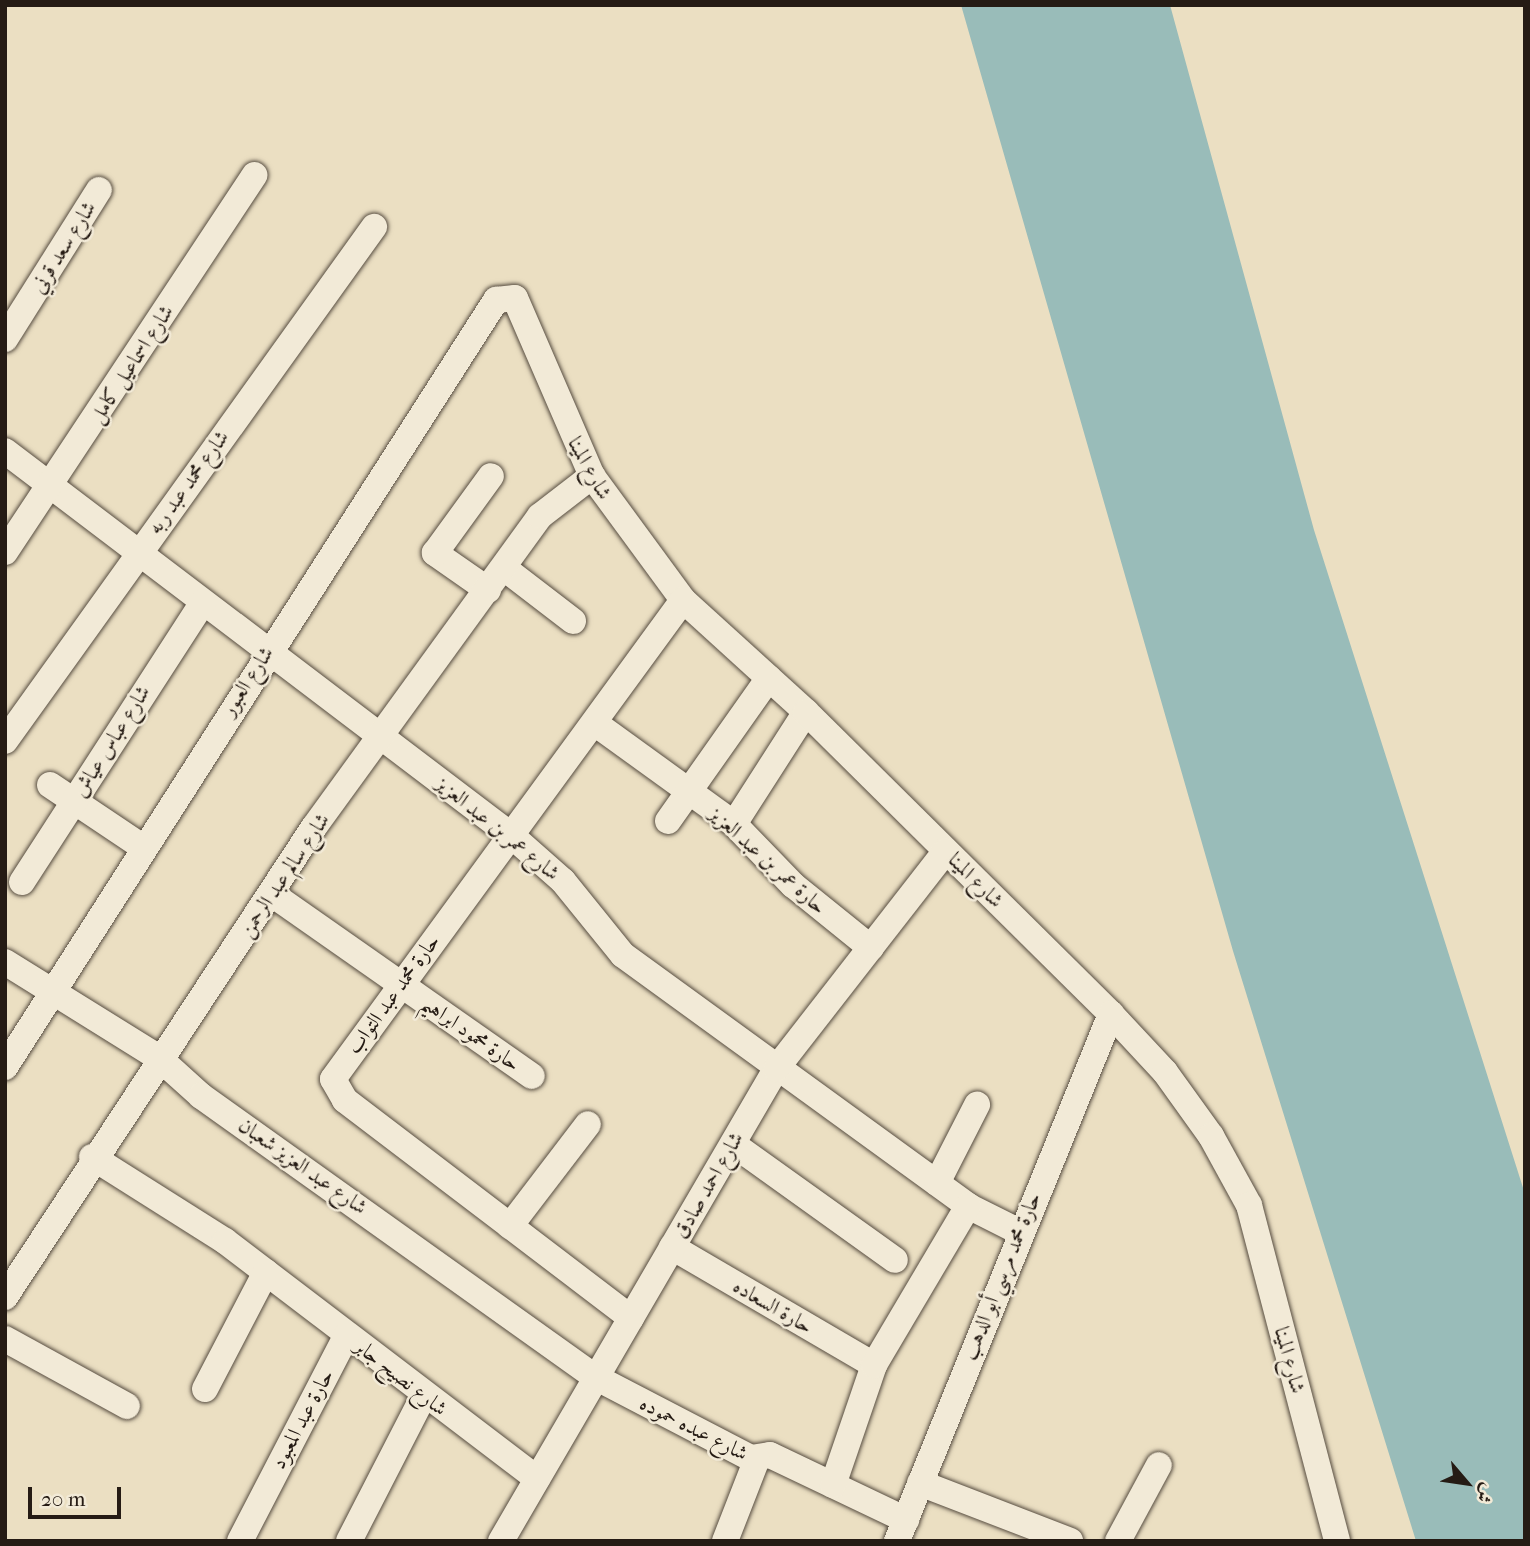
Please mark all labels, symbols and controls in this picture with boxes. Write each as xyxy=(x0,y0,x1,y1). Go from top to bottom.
street label: شارع سعد قرني xyxy=(25,196,101,298)
street label: شارع اسماعيل كامل xyxy=(83,300,179,428)
street label: شارع محمد عبد ربه xyxy=(142,425,234,539)
street label: شارع المينا xyxy=(562,432,618,504)
street label: شارع العبور xyxy=(215,642,279,720)
street label: شارع عباس عياش xyxy=(67,680,155,802)
street label: شارع عمر بن عبد العزيز xyxy=(431,770,565,886)
street label: حارة عمر بن عبد العزيز xyxy=(704,801,832,919)
street label: شارع سالم عبد الرحمن xyxy=(233,808,335,942)
street label: شارع المينا xyxy=(943,847,1009,913)
street label: حارة محمد عبد التواب xyxy=(341,929,445,1059)
street label: حارة محمود ابراهيم xyxy=(417,990,525,1076)
street label: شارع عبد العزيز شعبان xyxy=(234,1112,372,1220)
street label: شارع احمد صادق xyxy=(667,1127,749,1243)
street label: حارة محمد مرسي أبو الدهب xyxy=(956,1188,1046,1364)
street label: حارة السعاده xyxy=(729,1273,817,1339)
street label: شارع المينا xyxy=(1269,1324,1311,1396)
street label: شارع نصيح جابر xyxy=(350,1333,452,1421)
street label: حارة عبد المعبود xyxy=(265,1365,339,1473)
street label: شارع عبده حموده xyxy=(636,1390,752,1466)
north arrow xyxy=(1432,1448,1502,1518)
scale bar xyxy=(32,1472,124,1516)
text: ش xyxy=(1471,1480,1500,1507)
text: 20 m xyxy=(41,1487,85,1511)

